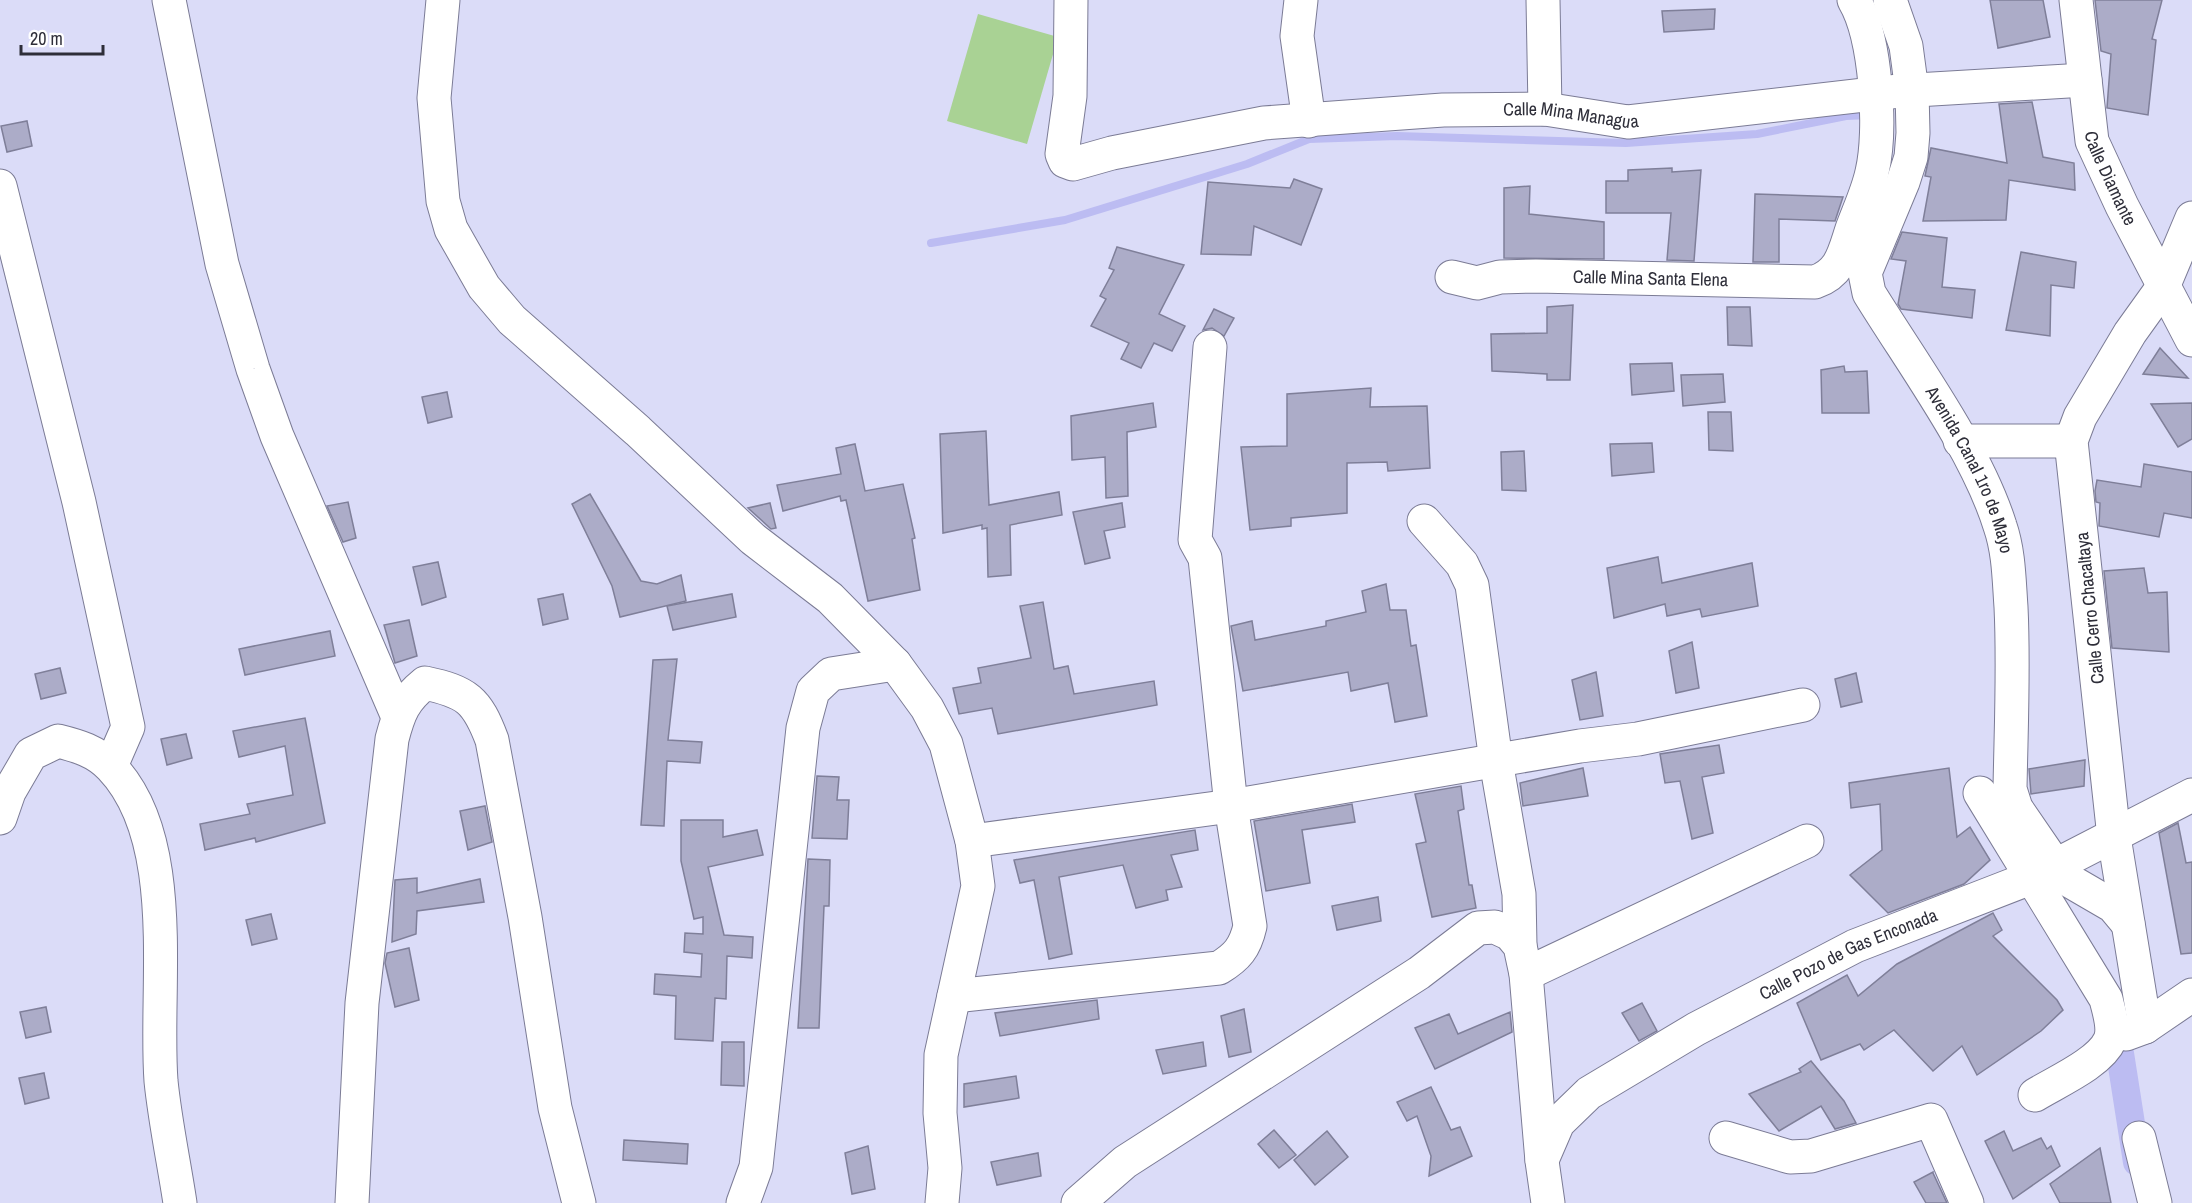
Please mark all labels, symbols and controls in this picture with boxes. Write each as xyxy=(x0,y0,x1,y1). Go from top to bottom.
scale bar xyxy=(21,18,104,56)
text: 20 m xyxy=(30,26,63,51)
street label: Calle Mina Managua xyxy=(1503,96,1640,134)
street label: Calle Diamante xyxy=(2079,130,2143,230)
street label: Calle Mina Santa Elena xyxy=(1573,264,1728,292)
street label: Avenida Canal 1ro de Mayo xyxy=(1919,380,2019,555)
street label: Calle Cerro Chacaltaya xyxy=(2069,531,2110,685)
street label: Calle Pozo de Gas Enconada xyxy=(1755,902,1941,1006)

